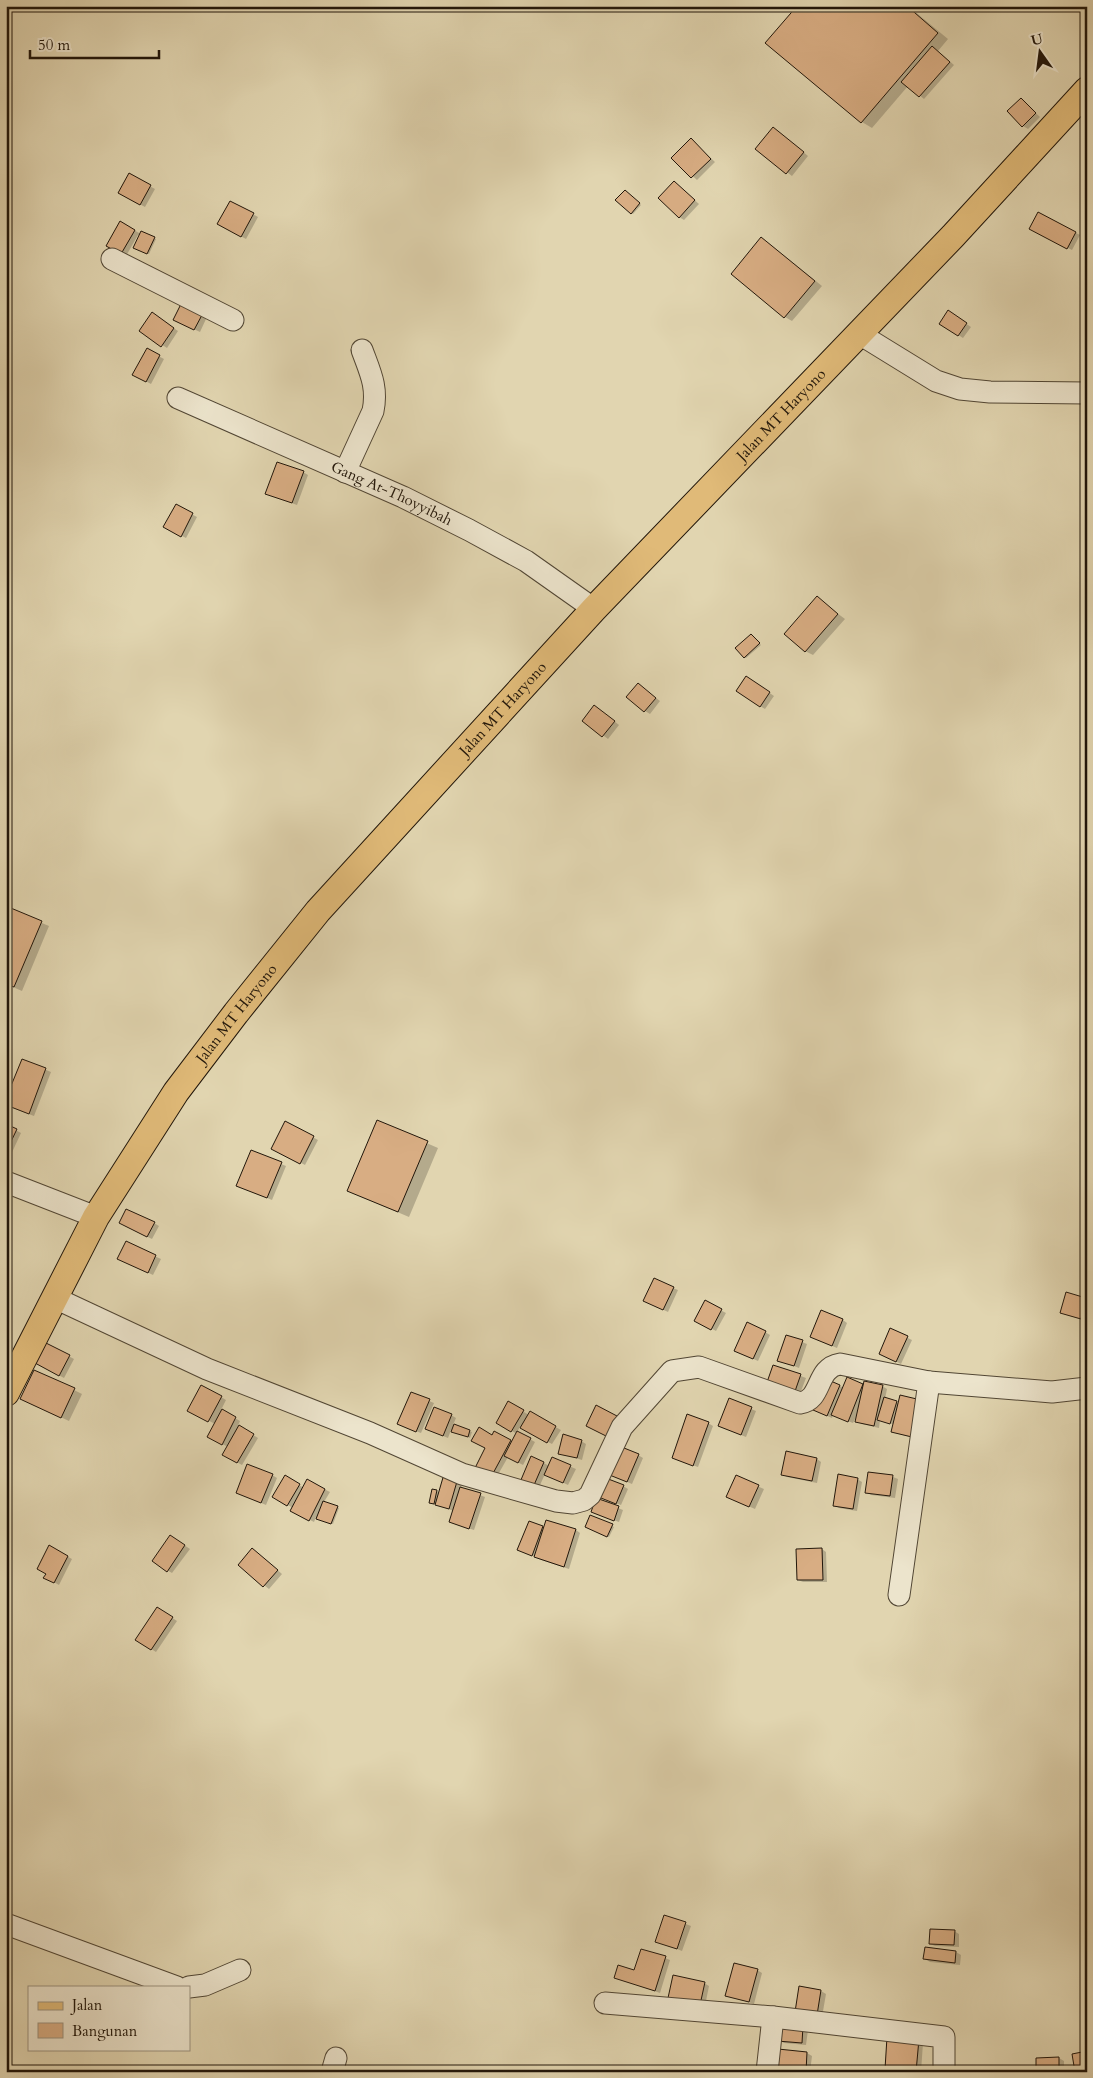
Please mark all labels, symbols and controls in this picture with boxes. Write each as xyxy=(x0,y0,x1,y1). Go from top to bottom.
scale bar xyxy=(30,28,159,60)
north arrow xyxy=(1016,28,1066,78)
text: U xyxy=(1029,29,1045,50)
text: 50 m xyxy=(38,35,70,55)
street label: Jalan MT Haryono xyxy=(731,364,830,467)
street label: Gang At-Thoyyibah xyxy=(328,457,456,530)
street label: Jalan MT Haryono xyxy=(453,658,551,762)
street label: Jalan MT Haryono xyxy=(190,960,281,1069)
legend xyxy=(28,1986,190,2050)
text: Jalan xyxy=(70,1995,103,2015)
text: Bangunan xyxy=(72,2021,138,2041)

